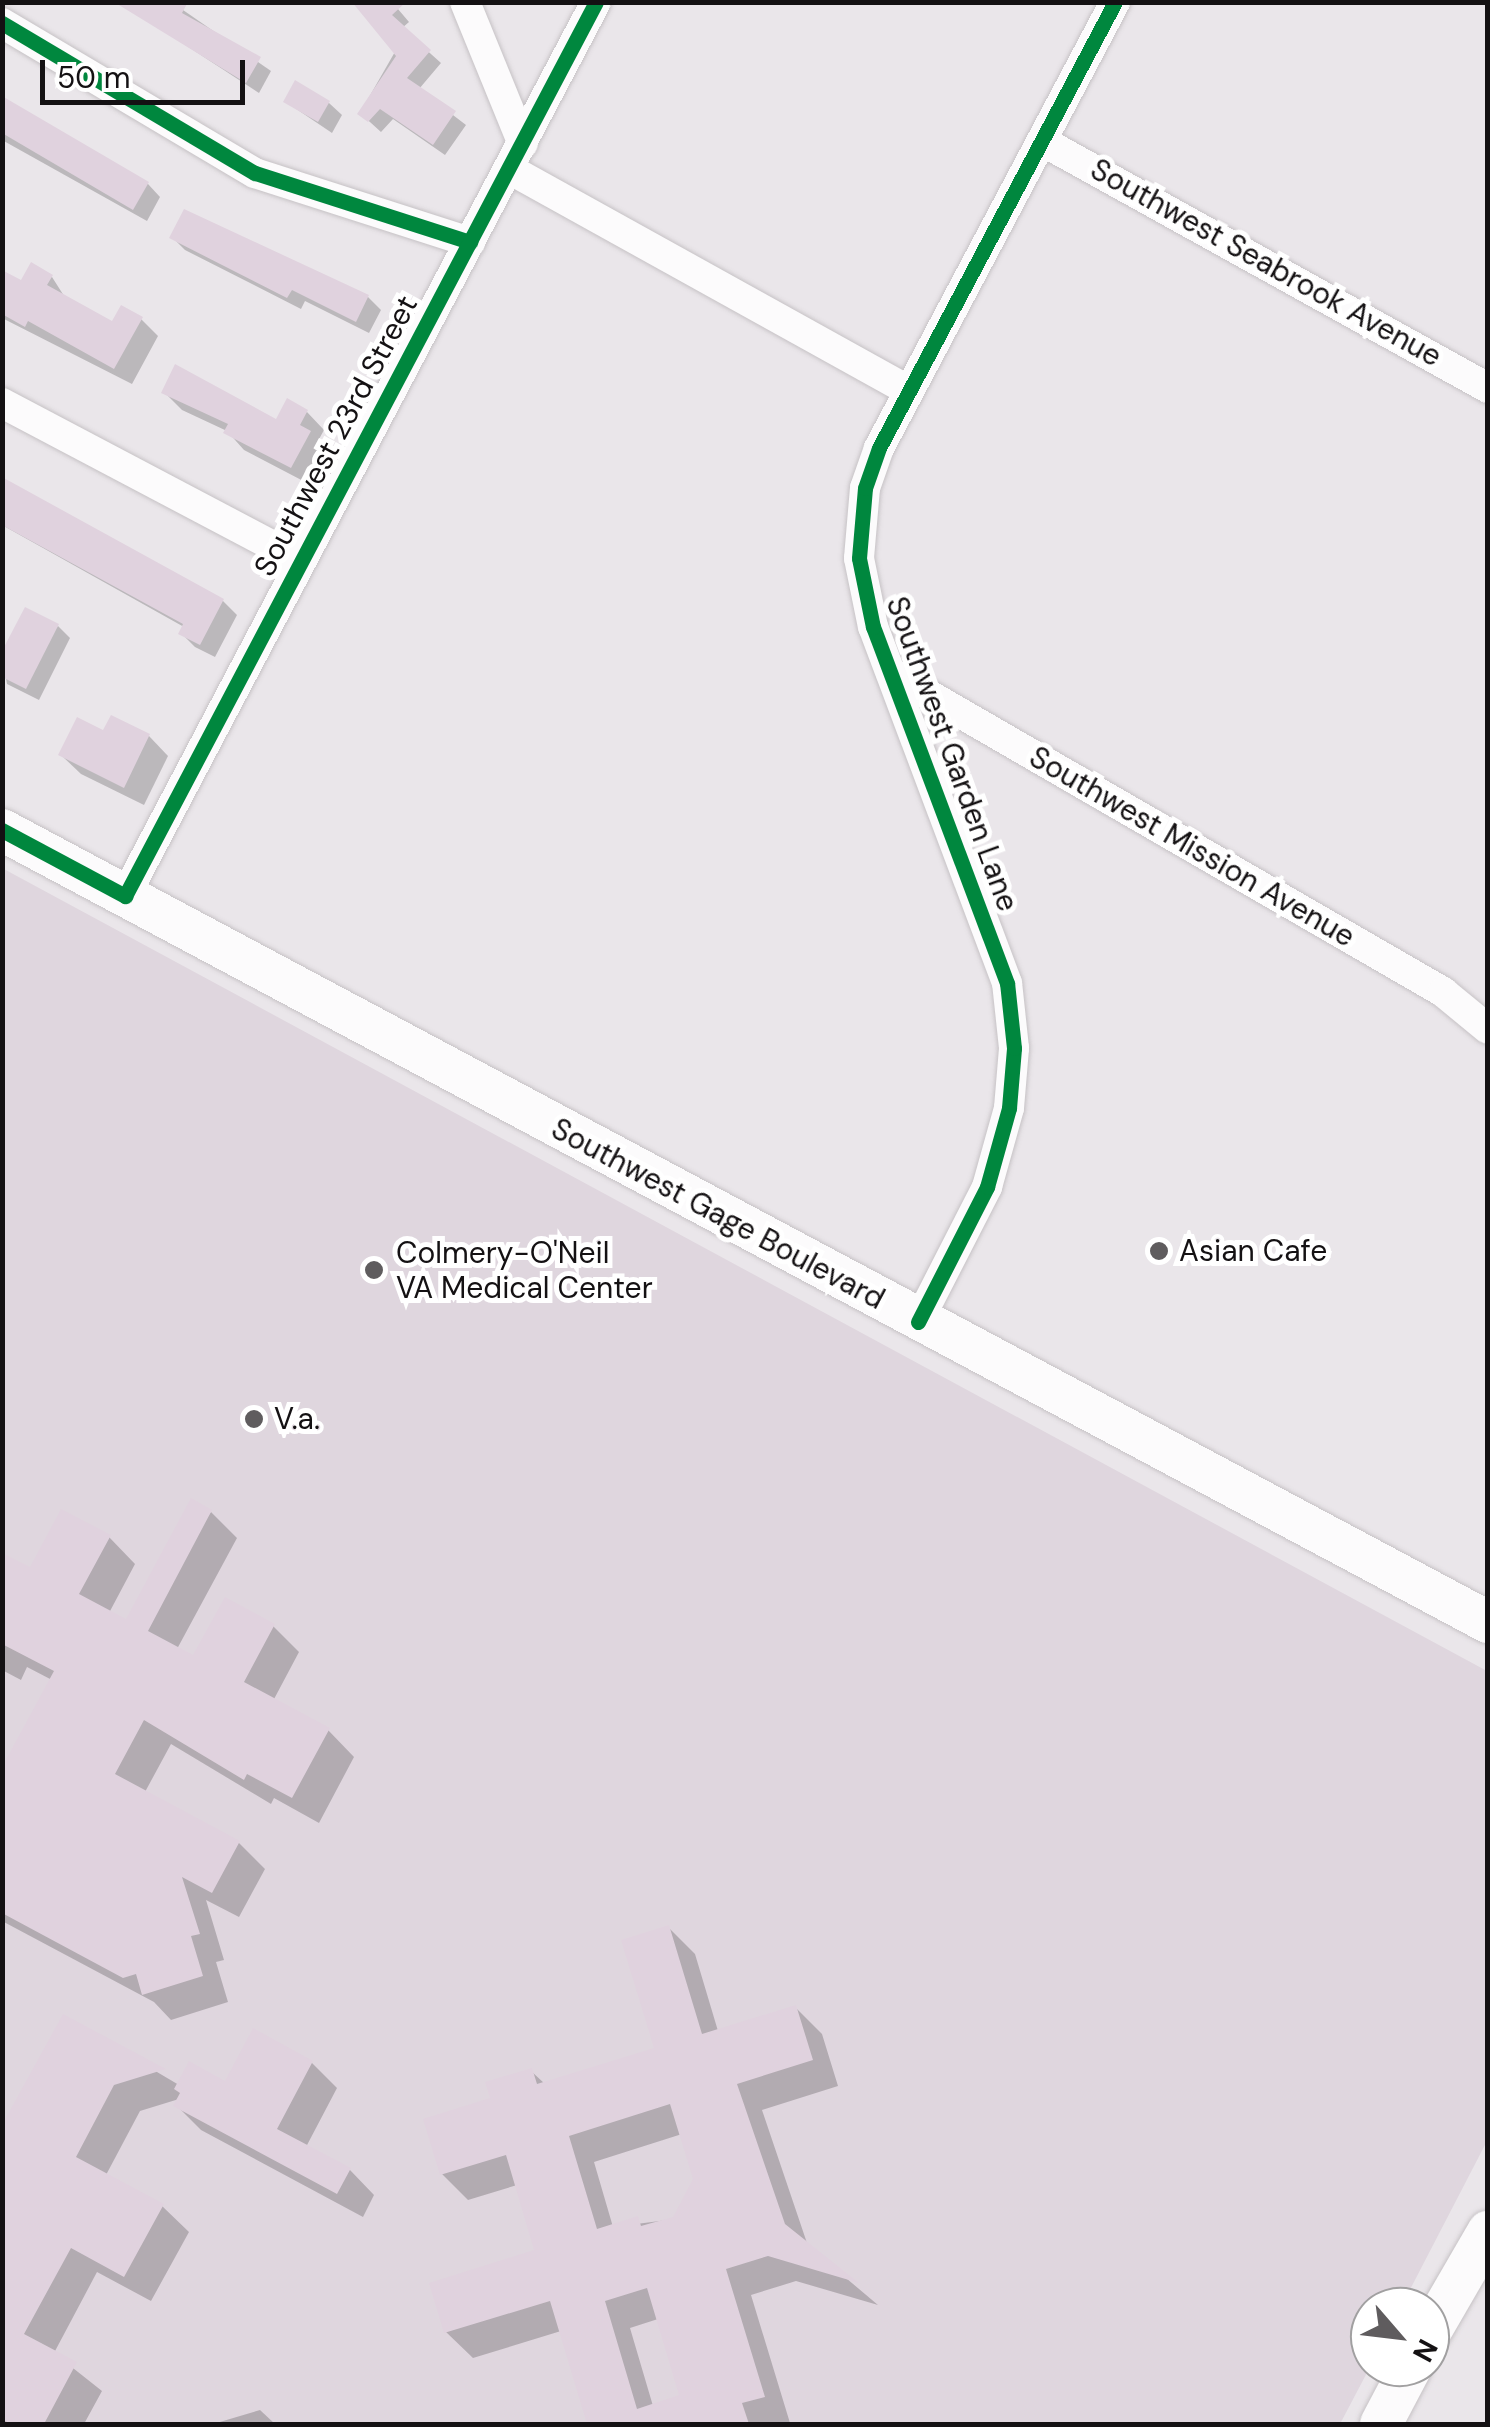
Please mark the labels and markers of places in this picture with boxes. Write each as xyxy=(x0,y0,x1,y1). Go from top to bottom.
place label: Asian Cafe xyxy=(1179,1233,1327,1269)
place label: Colmery-O'Neil VA Medical Center xyxy=(396,1235,653,1306)
marker: Asian Cafe xyxy=(1148,1240,1170,1262)
marker: Colmery-O'Neil VA Medical Center xyxy=(361,1257,387,1283)
place label: V.a. xyxy=(274,1401,320,1437)
marker: V.a. xyxy=(243,1408,265,1430)

